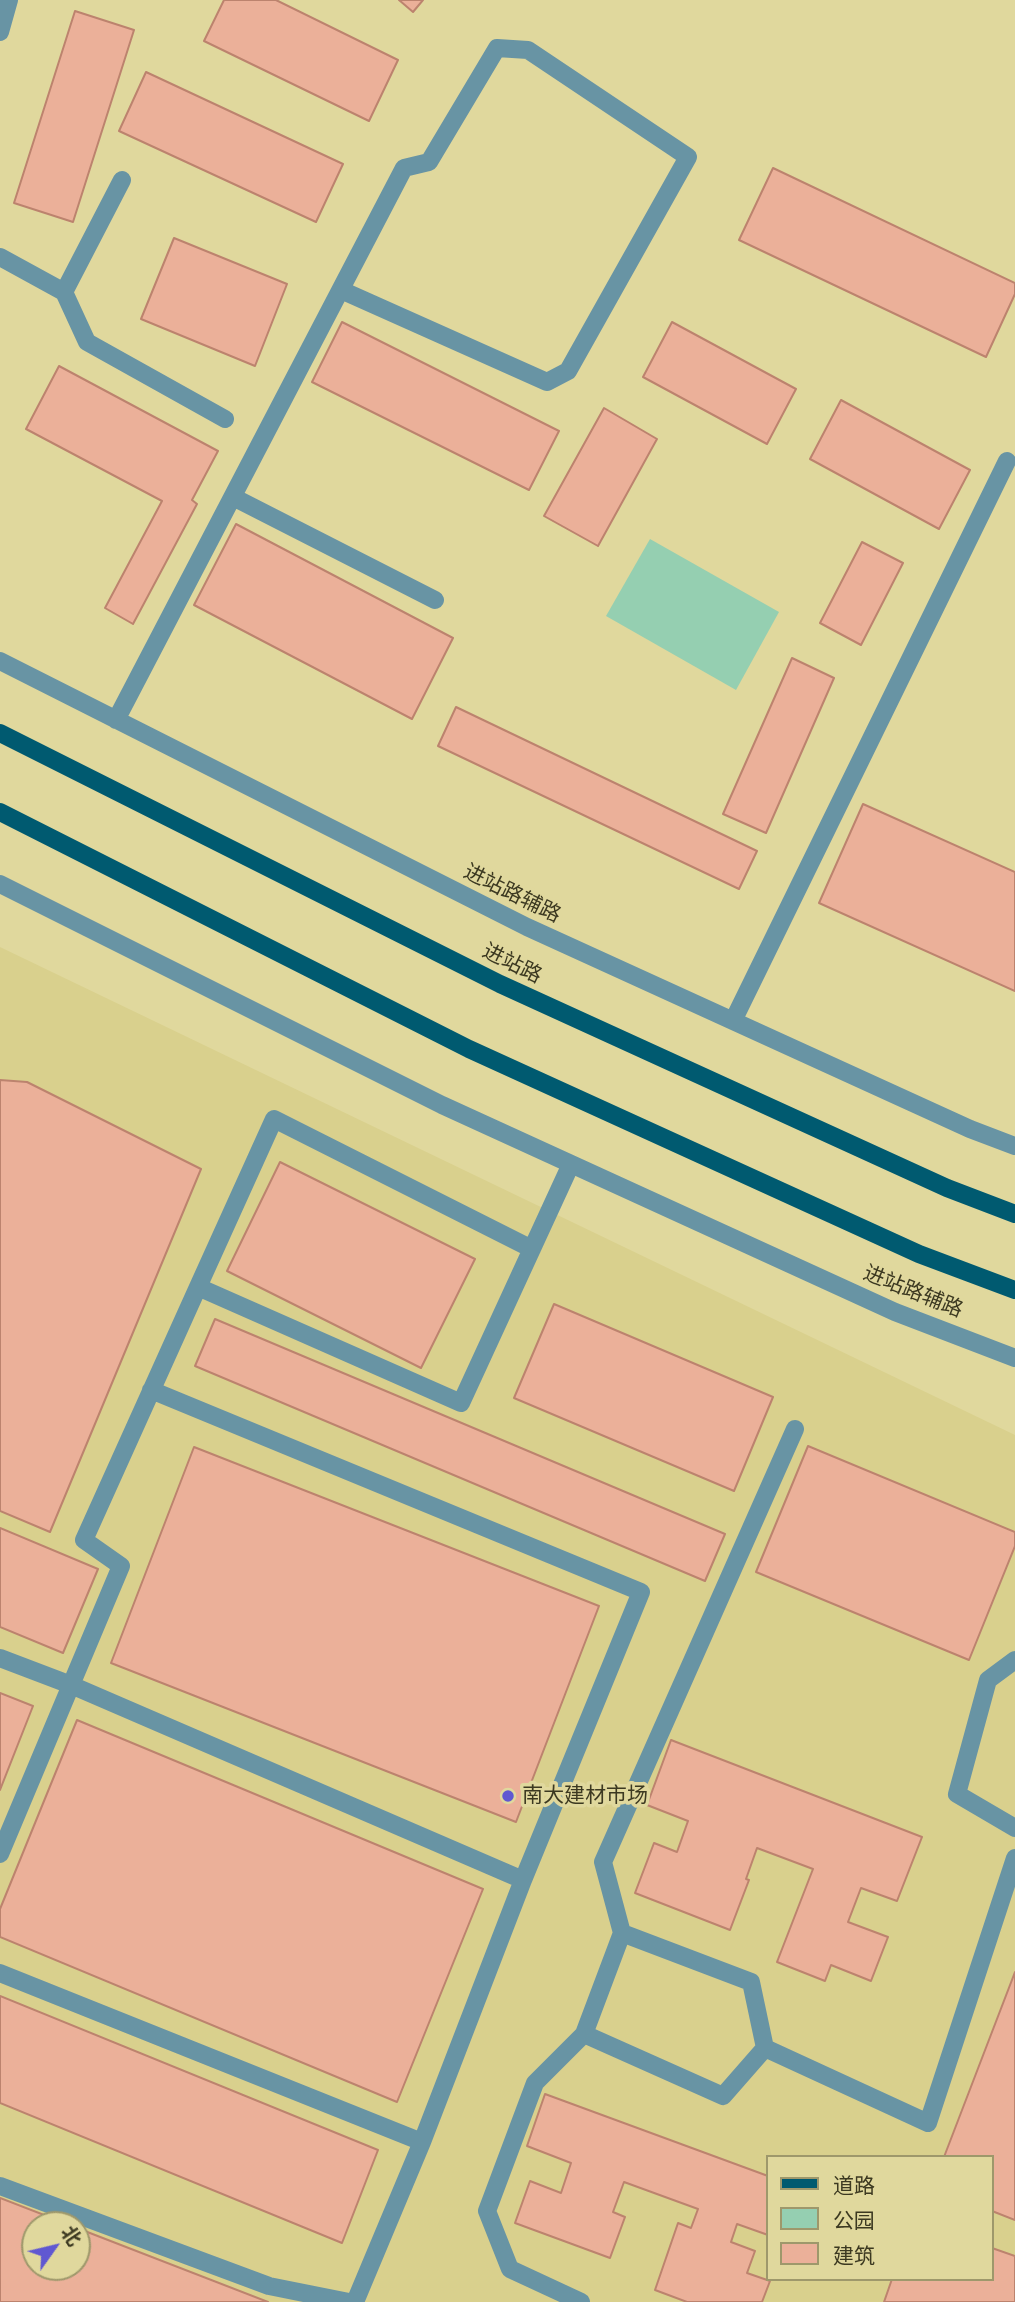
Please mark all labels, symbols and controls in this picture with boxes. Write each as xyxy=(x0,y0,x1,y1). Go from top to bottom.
street label: 进站路辅路 xyxy=(459,860,565,928)
street label: 进站路 xyxy=(478,939,546,989)
street label: 进站路辅路 xyxy=(860,1261,966,1323)
place label: 南大建材市场 xyxy=(522,1783,648,1809)
marker: 南大建材市场 xyxy=(500,1788,516,1804)
legend xyxy=(766,2155,994,2281)
text: 道路 xyxy=(833,2171,875,2199)
text: 公园 xyxy=(833,2206,875,2234)
north arrow xyxy=(21,2211,91,2281)
text: 北 xyxy=(56,2220,88,2251)
text: 建筑 xyxy=(833,2241,875,2269)

